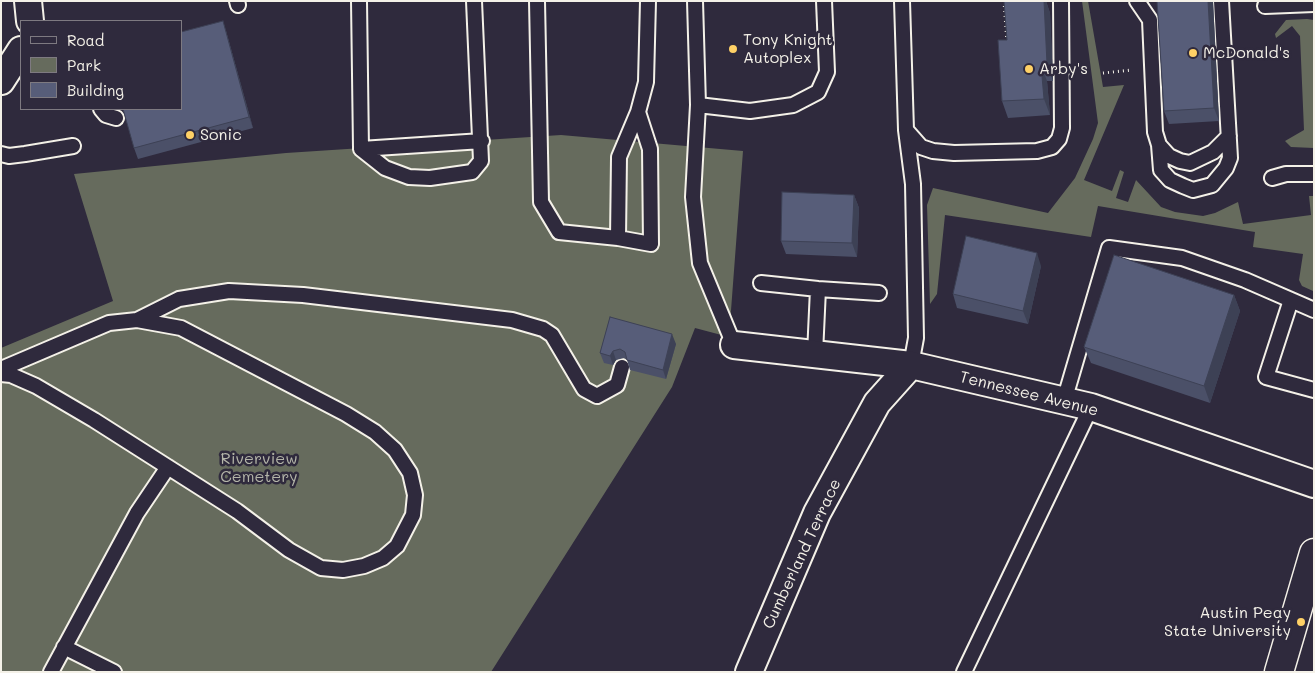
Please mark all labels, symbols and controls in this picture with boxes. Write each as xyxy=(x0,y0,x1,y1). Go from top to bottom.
legend xyxy=(20,20,182,110)
text: Road xyxy=(67,30,104,50)
place label: Tony Knight Autoplex xyxy=(743,30,833,68)
marker: Tony Knight Autoplex xyxy=(727,43,739,55)
place label: McDonald's xyxy=(1203,43,1290,63)
marker: McDonald's xyxy=(1187,47,1199,59)
text: Park xyxy=(67,55,101,75)
place label: Arby's xyxy=(1039,59,1088,79)
marker: Arby's xyxy=(1023,63,1035,75)
text: Building xyxy=(67,80,124,100)
place label: Sonic xyxy=(200,125,242,145)
marker: Sonic xyxy=(184,129,196,141)
street label: Tennessee Avenue xyxy=(958,367,1100,421)
park label: Riverview Cemetery xyxy=(220,449,298,487)
street label: Cumberland Terrace xyxy=(759,476,845,632)
place label: Austin Peay State University xyxy=(1164,603,1291,641)
marker: Austin Peay State University xyxy=(1295,616,1307,628)

